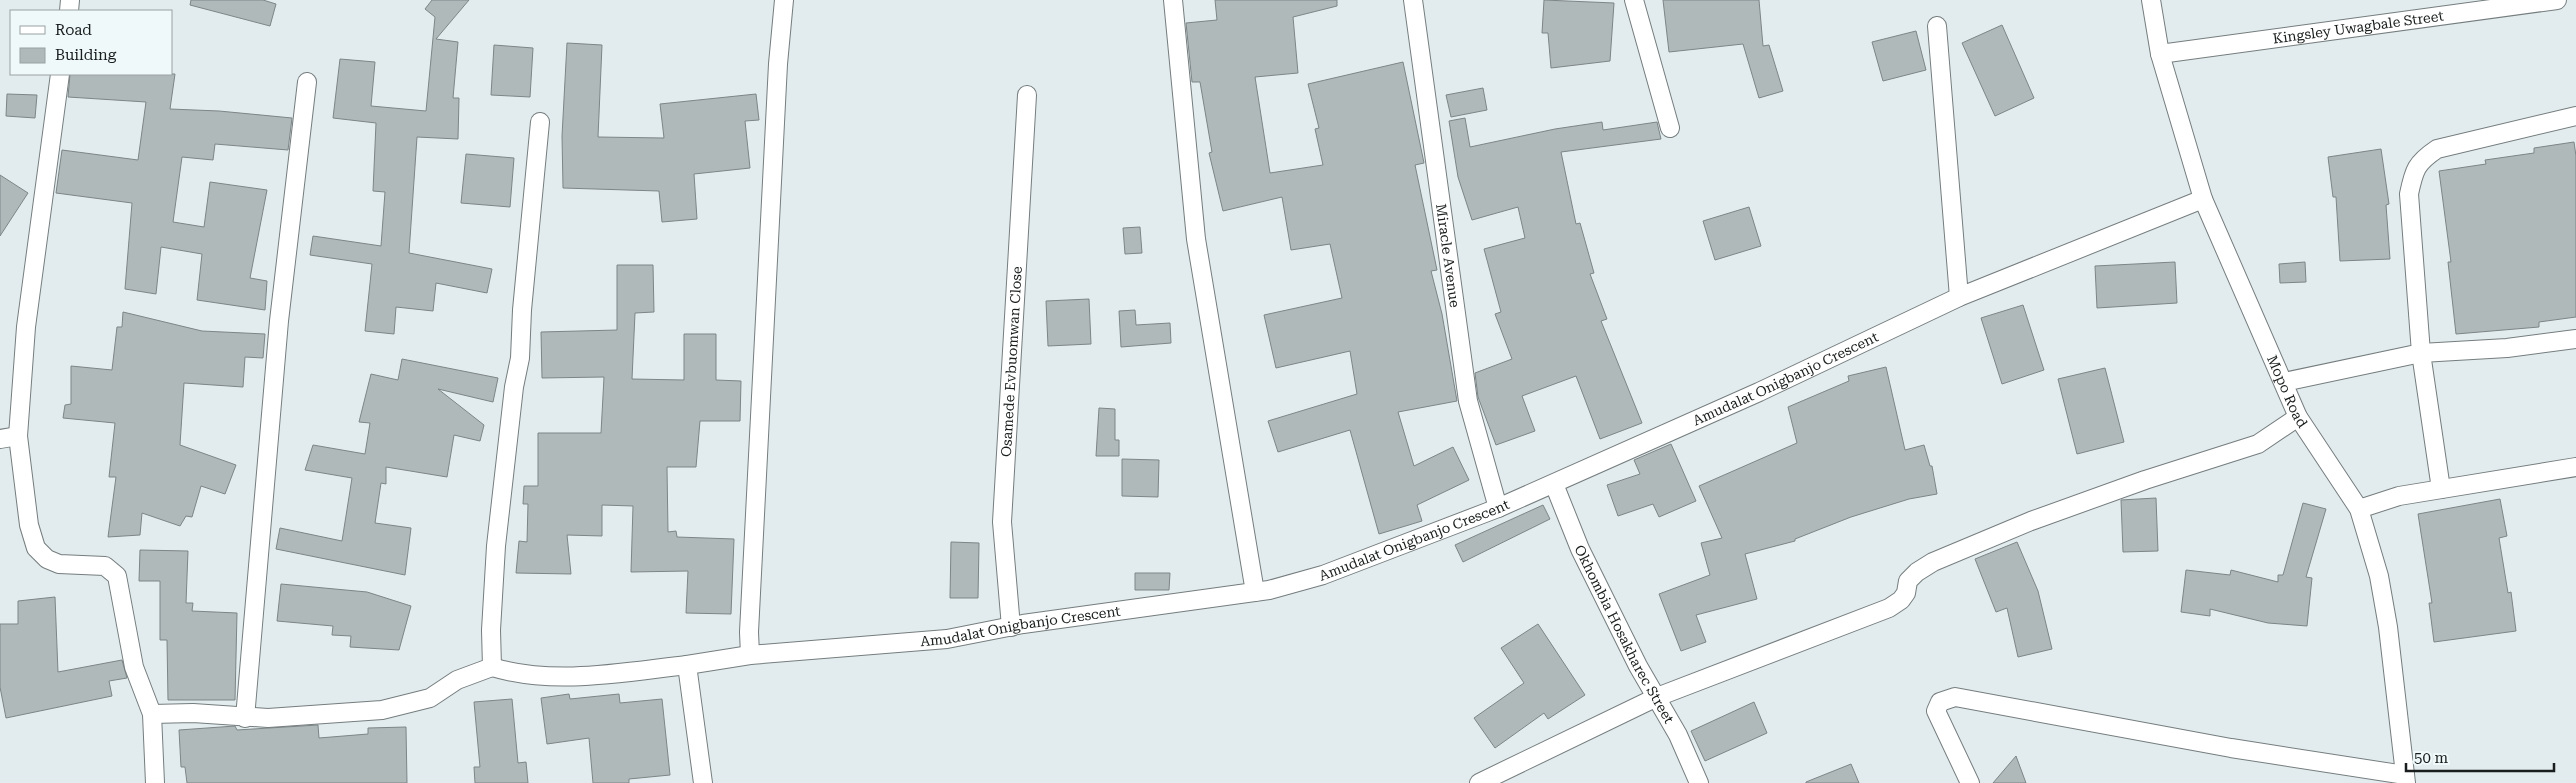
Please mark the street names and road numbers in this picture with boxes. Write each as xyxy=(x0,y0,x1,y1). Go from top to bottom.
street label: Kingsley Uwagbale Street xyxy=(2272,8,2445,47)
street label: Miracle Avenue xyxy=(1433,203,1463,309)
street label: Osamede Evbuomwan Close xyxy=(998,266,1025,457)
street label: Amudalat Onigbanjo Crescent xyxy=(1690,329,1881,428)
street label: Mopo Road xyxy=(2264,353,2311,431)
street label: Amudalat Onigbanjo Crescent xyxy=(1317,496,1512,584)
street label: Okhombia Hosakharec Street xyxy=(1571,542,1677,726)
street label: Amudalat Onigbanjo Crescent xyxy=(920,603,1121,649)

